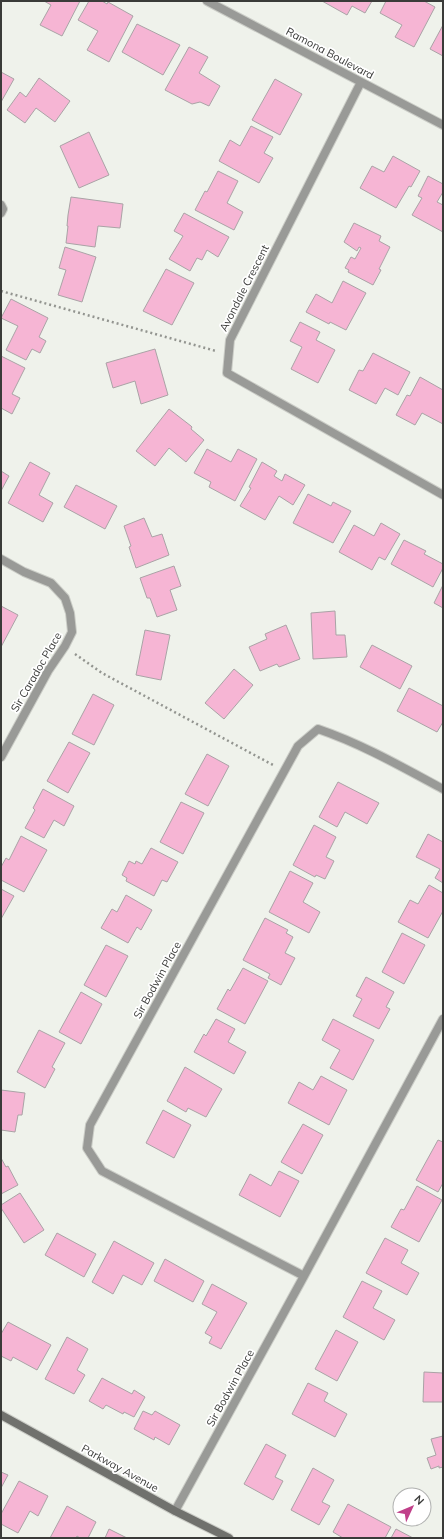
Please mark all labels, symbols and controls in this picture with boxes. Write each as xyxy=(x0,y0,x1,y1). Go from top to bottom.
street label: Ramona Boulevard xyxy=(284,24,376,82)
street label: Avondale Crescent xyxy=(216,242,272,334)
street label: Sir Caradoc Place xyxy=(8,630,64,714)
street label: Sir Bodwin Place xyxy=(130,939,184,1021)
street label: Sir Bodwin Place xyxy=(203,1347,257,1429)
street label: Parkway Avenue xyxy=(79,1441,161,1495)
north arrow xyxy=(392,1487,432,1527)
text: N xyxy=(411,1492,427,1508)

